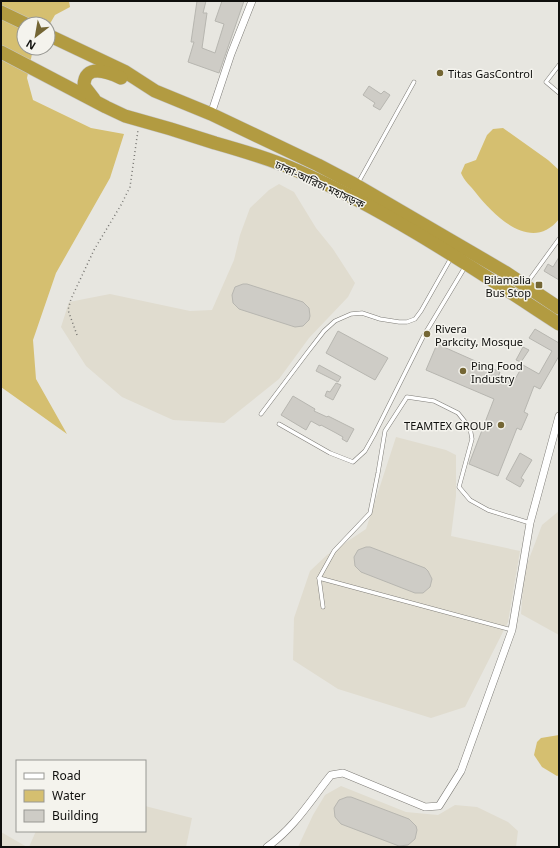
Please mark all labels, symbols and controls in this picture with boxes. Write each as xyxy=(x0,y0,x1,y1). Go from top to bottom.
north arrow xyxy=(16,16,56,56)
text: N xyxy=(23,36,38,54)
place label: Titas GasControl xyxy=(448,66,533,81)
marker: Titas GasControl xyxy=(435,68,445,78)
street label: ঢাকা-আরিচা মহাসড়ক xyxy=(272,156,367,211)
place label: Bilamalia Bus Stop xyxy=(484,272,531,300)
marker: Bilamalia Bus Stop xyxy=(534,280,544,290)
place label: Rivera Parkcity, Mosque xyxy=(435,321,523,349)
marker: Rivera Parkcity, Mosque xyxy=(422,329,432,339)
place label: Ping Food Industry xyxy=(471,358,523,386)
marker: Ping Food Industry xyxy=(458,366,468,376)
place label: TEAMTEX GROUP xyxy=(404,418,493,433)
marker: TEAMTEX GROUP xyxy=(496,420,506,430)
legend xyxy=(16,760,146,832)
text: Road xyxy=(52,767,81,784)
text: Water xyxy=(52,787,86,804)
text: Building xyxy=(52,807,99,824)

